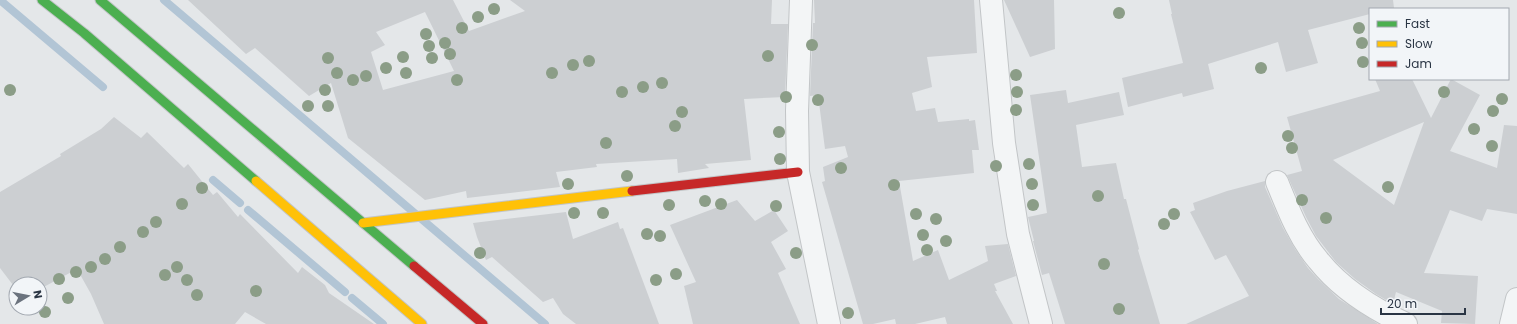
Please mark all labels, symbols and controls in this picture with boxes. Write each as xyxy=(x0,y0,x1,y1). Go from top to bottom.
legend xyxy=(1369,8,1509,80)
text: Fast xyxy=(1405,15,1430,32)
text: Slow xyxy=(1405,35,1433,52)
text: Jam xyxy=(1405,55,1432,72)
north arrow xyxy=(8,276,48,316)
text: N xyxy=(29,289,46,300)
scale bar xyxy=(1381,290,1465,316)
text: 20 m xyxy=(1387,295,1417,312)

